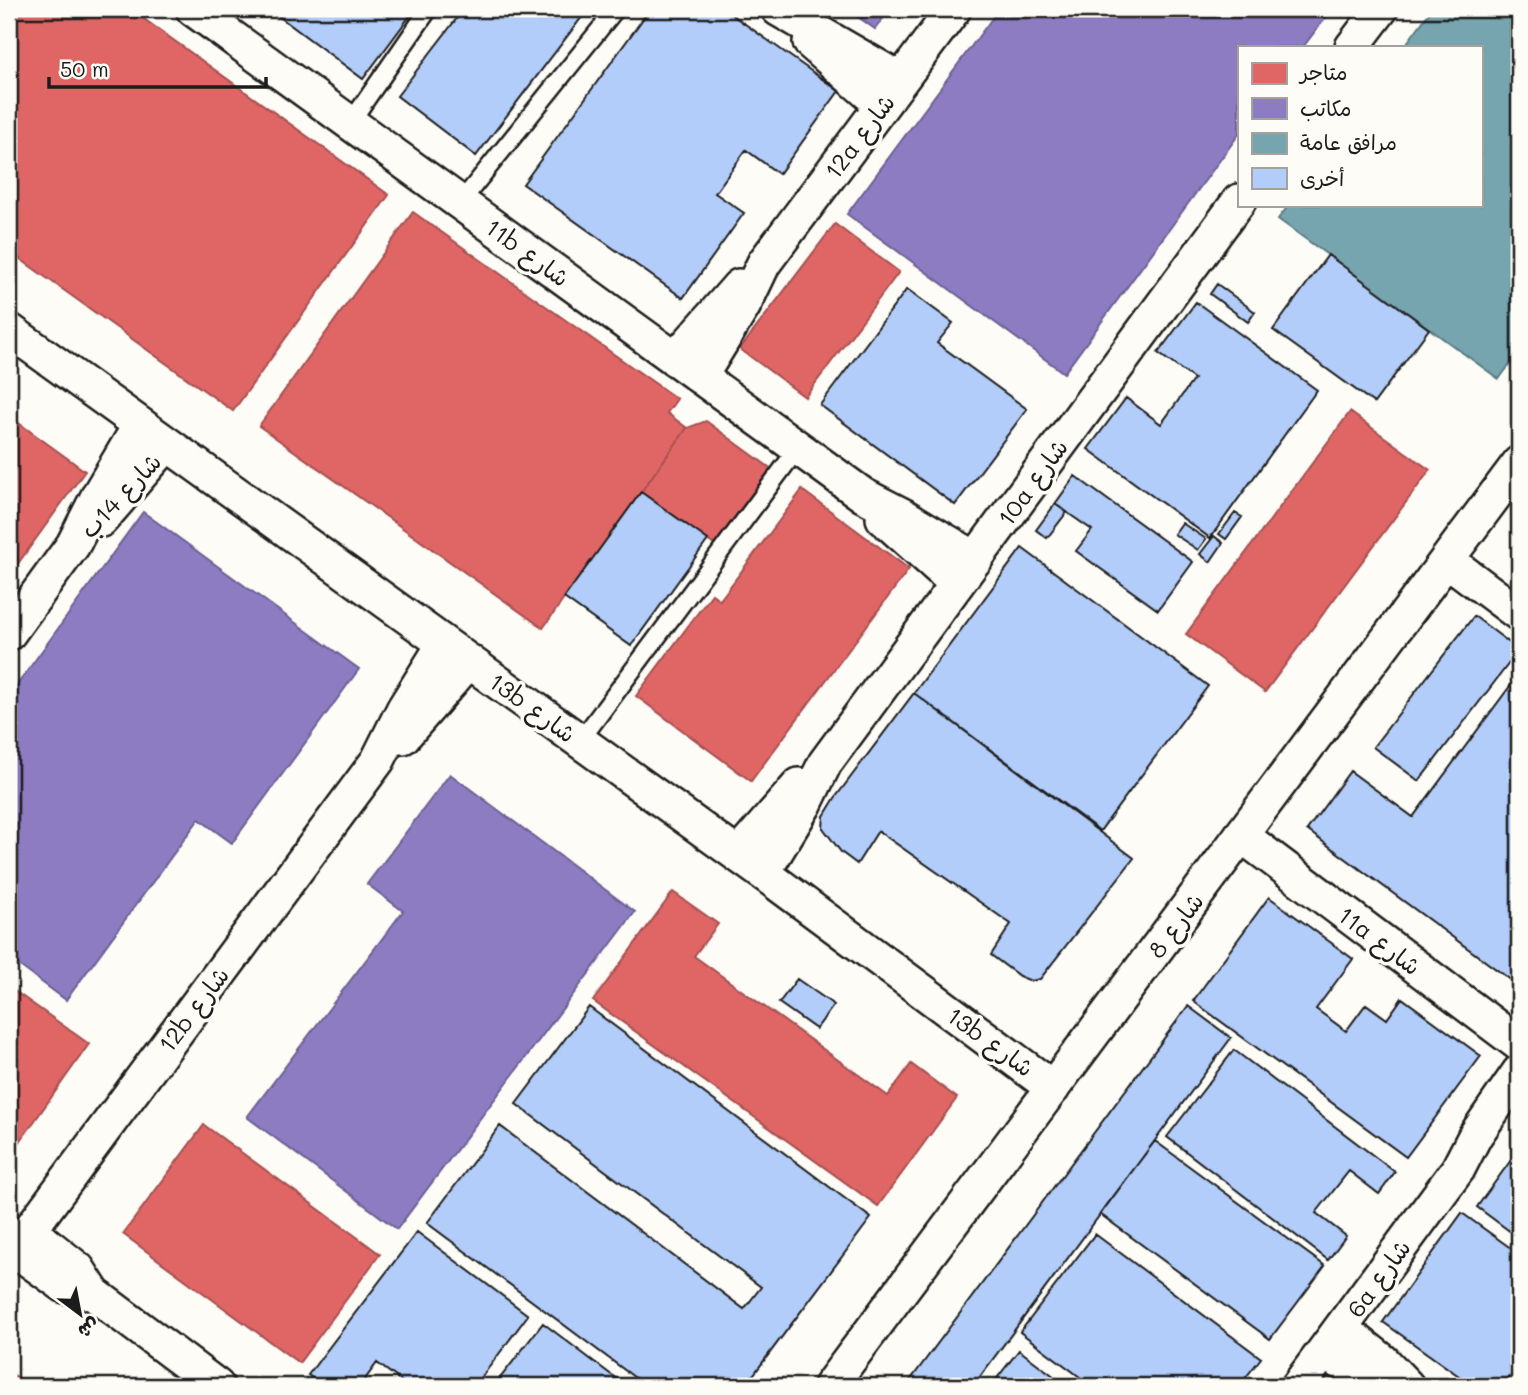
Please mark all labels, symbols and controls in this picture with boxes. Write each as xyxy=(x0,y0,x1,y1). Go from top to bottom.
scale bar xyxy=(49,46,266,90)
legend xyxy=(1238,46,1482,206)
text: 50 m xyxy=(60,55,109,82)
text: متاجر xyxy=(1298,58,1347,85)
street label: 12a شارع xyxy=(817,87,903,187)
text: مكاتب xyxy=(1300,94,1352,122)
text: مرافق عامة xyxy=(1300,128,1397,155)
text: أخرى xyxy=(1300,164,1344,191)
street label: 11b شارع xyxy=(478,211,576,295)
street label: 10a شارع xyxy=(990,432,1076,533)
street label: شارع 14ب xyxy=(73,446,170,546)
street label: 13b شارع xyxy=(482,665,582,751)
street label: شارع 8 xyxy=(1140,886,1212,966)
street label: 11a شارع xyxy=(1331,899,1428,984)
street label: 12b شارع xyxy=(151,960,238,1060)
street label: 13b شارع xyxy=(940,999,1040,1085)
street label: 6a شارع xyxy=(1339,1233,1419,1325)
north arrow xyxy=(46,1280,116,1350)
text: ش xyxy=(74,1313,105,1345)

